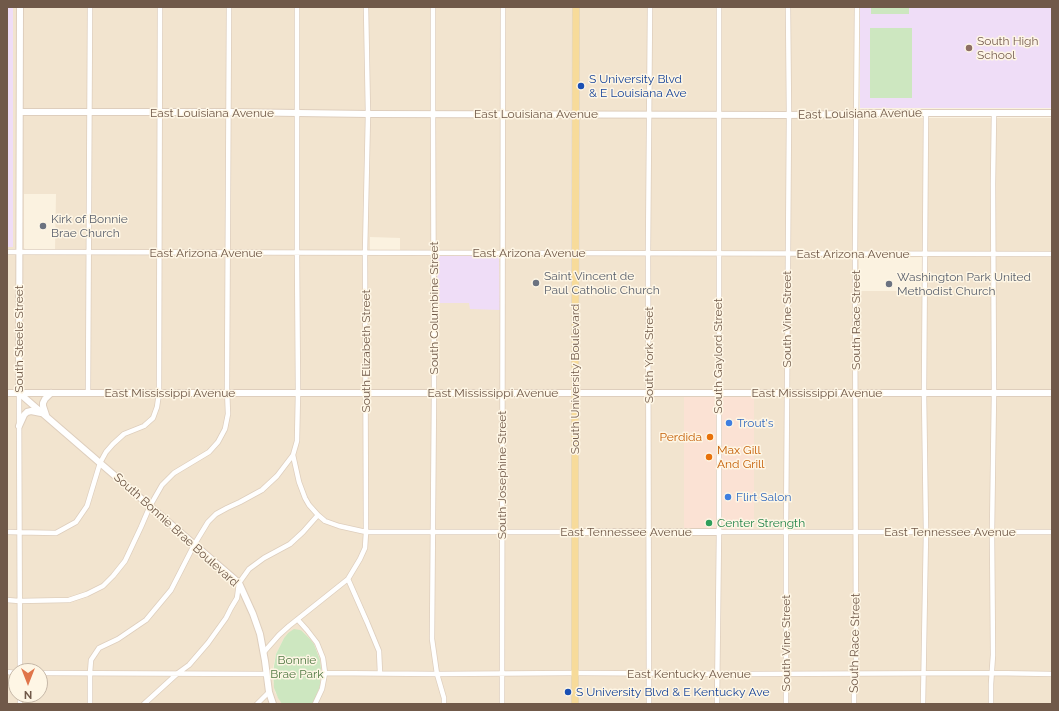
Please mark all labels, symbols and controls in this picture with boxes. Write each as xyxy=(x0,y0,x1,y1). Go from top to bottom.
place label: South High School xyxy=(977,34,1039,62)
marker: South High School xyxy=(964,43,974,53)
place label: S University Blvd & E Louisiana Ave xyxy=(589,72,687,100)
marker: S University Blvd & E Louisiana Ave xyxy=(576,81,586,91)
street label: East Louisiana Avenue xyxy=(150,106,274,120)
street label: East Louisiana Avenue xyxy=(798,106,922,122)
street label: East Louisiana Avenue xyxy=(474,107,598,121)
place label: Kirk of Bonnie Brae Church xyxy=(51,212,128,240)
marker: Kirk of Bonnie Brae Church xyxy=(38,221,48,231)
street label: South Columbine Street xyxy=(427,242,441,374)
street label: East Arizona Avenue xyxy=(149,246,263,260)
street label: East Arizona Avenue xyxy=(472,246,586,260)
street label: East Arizona Avenue xyxy=(796,247,910,261)
place label: Saint Vincent de Paul Catholic Church xyxy=(544,269,660,297)
street label: South Race Street xyxy=(849,270,863,370)
place label: Washington Park United Methodist Church xyxy=(897,270,1031,298)
street label: South Vine Street xyxy=(780,271,794,367)
marker: Saint Vincent de Paul Catholic Church xyxy=(531,278,541,288)
marker: Washington Park United Methodist Church xyxy=(884,279,894,289)
street label: South Steele Street xyxy=(12,285,26,393)
street label: South Elizabeth Street xyxy=(359,290,373,412)
street label: South Gaylord Street xyxy=(711,298,725,414)
street label: South University Boulevard xyxy=(568,304,582,454)
street label: South York Street xyxy=(642,307,656,403)
street label: East Mississippi Avenue xyxy=(105,386,235,400)
street label: East Mississippi Avenue xyxy=(428,386,558,400)
street label: East Mississippi Avenue xyxy=(752,386,882,400)
street label: South Josephine Street xyxy=(495,411,509,539)
place label: Trout's xyxy=(737,416,774,430)
marker: Trout's xyxy=(724,418,734,428)
place label: Perdida xyxy=(659,430,702,444)
marker: Perdida xyxy=(705,432,715,442)
place label: Max Gill And Grill xyxy=(717,443,765,471)
marker: Max Gill And Grill xyxy=(704,452,714,462)
street label: South Bonnie Brae Boulevard xyxy=(111,470,241,590)
place label: Flirt Salon xyxy=(736,490,791,504)
marker: Flirt Salon xyxy=(723,492,733,502)
place label: Center Strength xyxy=(717,516,805,530)
marker: Center Strength xyxy=(704,518,714,528)
street label: East Tennessee Avenue xyxy=(560,525,692,539)
street label: East Tennessee Avenue xyxy=(884,525,1016,539)
street label: South Race Street xyxy=(847,593,863,693)
street label: South Vine Street xyxy=(779,595,793,691)
park label: Bonnie Brae Park xyxy=(270,653,324,681)
north arrow xyxy=(8,663,48,703)
street label: East Kentucky Avenue xyxy=(627,667,751,681)
place label: S University Blvd & E Kentucky Ave xyxy=(576,685,769,699)
marker: S University Blvd & E Kentucky Ave xyxy=(563,687,573,697)
text: N xyxy=(24,688,32,701)

